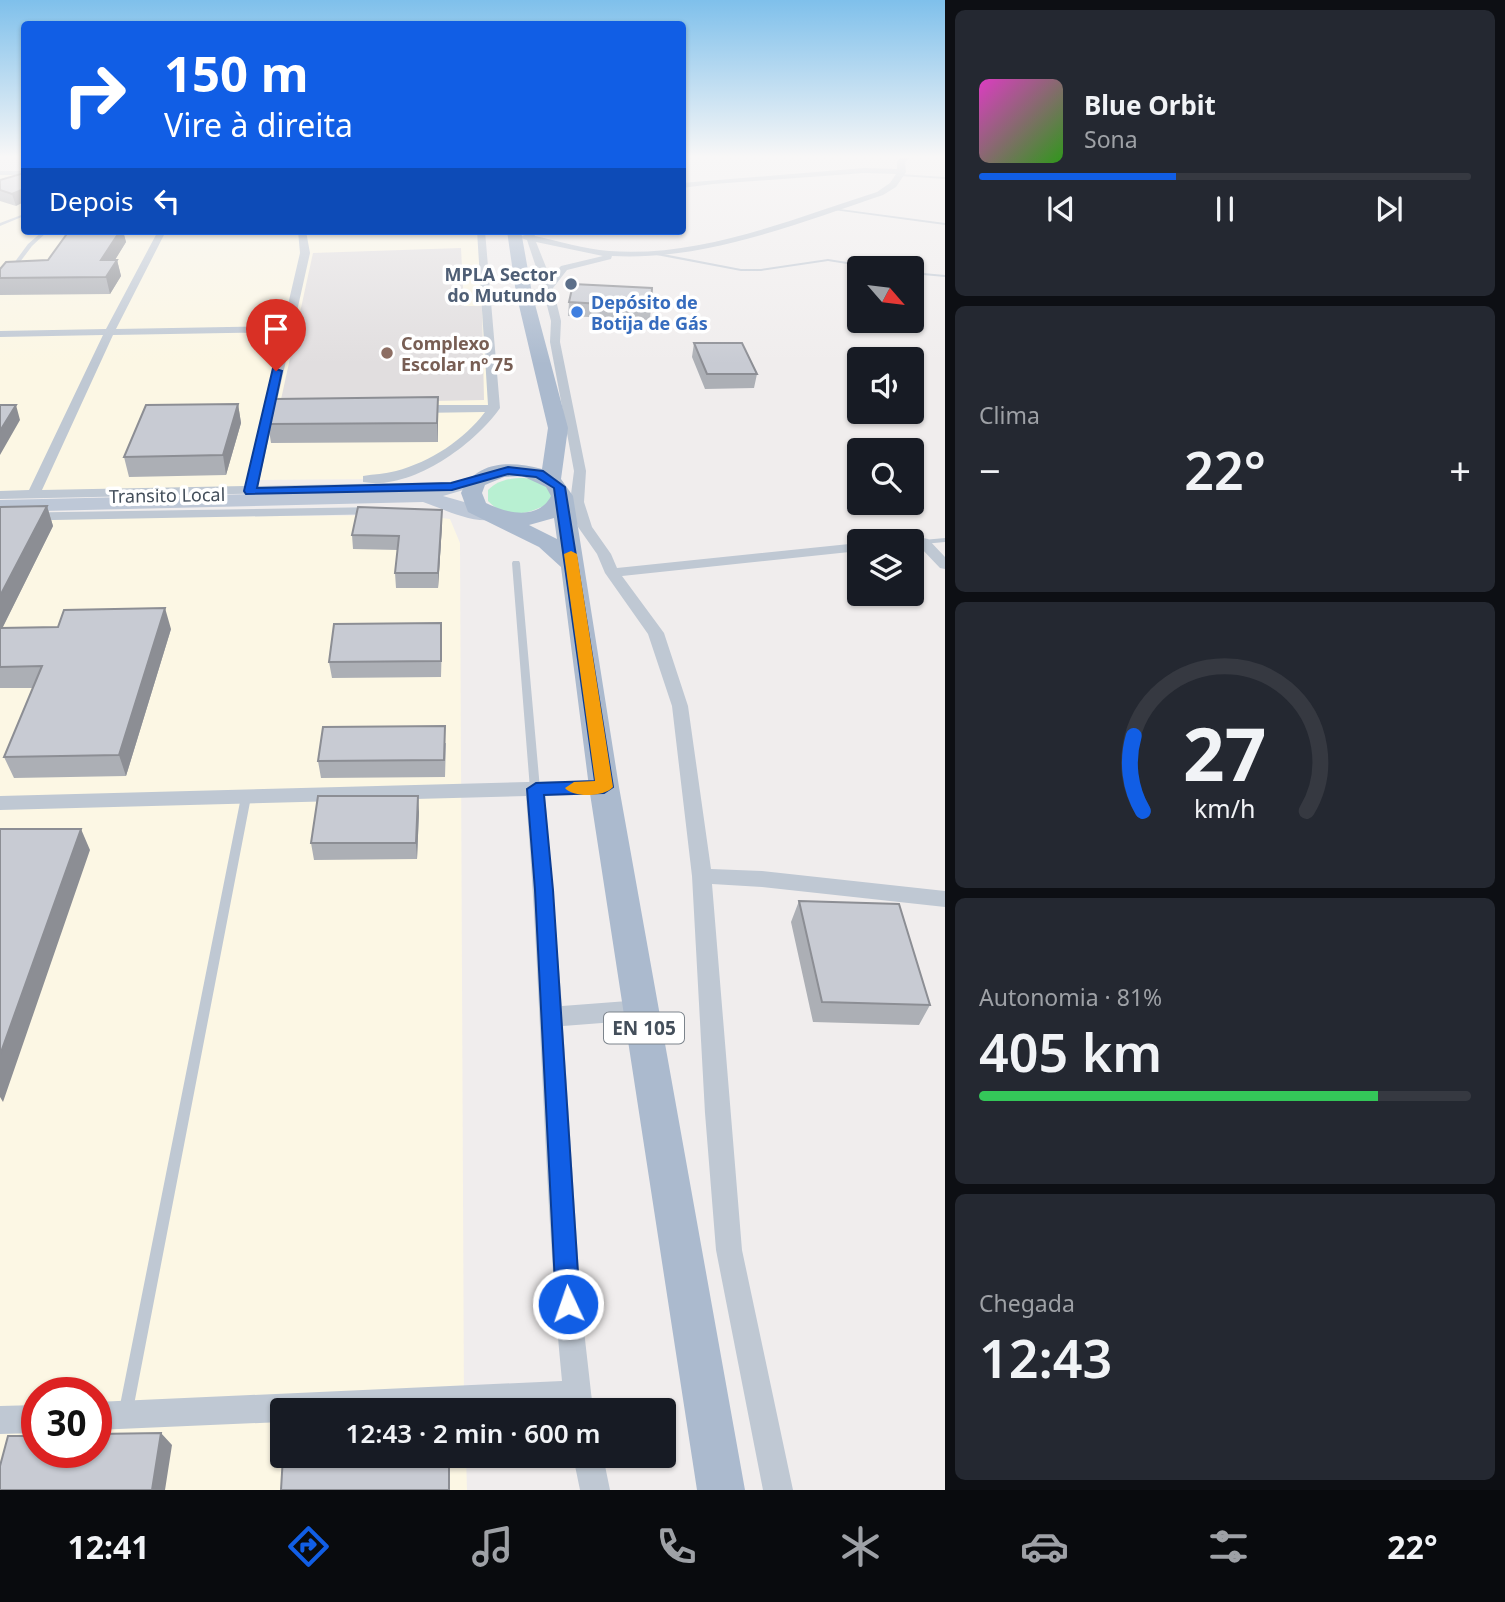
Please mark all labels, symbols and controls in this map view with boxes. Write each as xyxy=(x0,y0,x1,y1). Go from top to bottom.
text: 150 m xyxy=(164,40,309,106)
icon: right xyxy=(49,49,140,140)
text: Blue Orbit xyxy=(1084,87,1216,123)
text: Vire à direita xyxy=(164,103,353,146)
text: Sona xyxy=(1084,123,1138,155)
icon: left xyxy=(148,182,186,220)
text: Depois xyxy=(49,183,134,219)
icon: previous xyxy=(1042,190,1080,228)
icon: pause xyxy=(1206,190,1244,228)
icon: next xyxy=(1370,190,1408,228)
north arrow xyxy=(847,256,924,332)
map controls xyxy=(847,256,924,606)
place label: MPLA Sector do Mutundo xyxy=(445,262,557,307)
marker: MPLA Sector do Mutundo xyxy=(563,276,579,292)
place label: Depósito de Botija de Gás xyxy=(591,290,708,335)
pin xyxy=(246,299,306,371)
marker: Depósito de Botija de Gás xyxy=(569,304,585,320)
icon: arrive xyxy=(257,310,295,348)
place label: Complexo Escolar nº 75 xyxy=(401,331,513,376)
marker: Complexo Escolar nº 75 xyxy=(379,345,395,361)
button: sound xyxy=(847,347,924,424)
text: Clima xyxy=(979,399,1040,431)
text: 22° xyxy=(1184,434,1266,505)
button: search xyxy=(847,438,924,515)
text: − xyxy=(979,444,1001,496)
text: + xyxy=(1449,444,1471,496)
street label: Transito Local xyxy=(109,482,225,508)
button: layers xyxy=(847,529,924,606)
text: 27 xyxy=(1183,703,1267,802)
text: km/h xyxy=(1194,791,1256,825)
text: Autonomia · 81% xyxy=(979,981,1162,1013)
road number: EN 105 xyxy=(604,1012,684,1044)
text: 405 km xyxy=(979,1016,1162,1087)
position arrow xyxy=(531,1267,605,1341)
text: Chegada xyxy=(979,1287,1075,1319)
text: 12:43 xyxy=(979,1322,1112,1393)
speed limit sign: 30 xyxy=(21,1377,112,1468)
text: 12:43 · 2 min · 600 m xyxy=(346,1415,600,1451)
icon: directions xyxy=(284,1522,333,1571)
icon: music xyxy=(468,1522,517,1571)
icon: phone xyxy=(652,1522,701,1571)
icon: climate xyxy=(836,1522,885,1571)
icon: car xyxy=(1020,1522,1069,1571)
icon: filters xyxy=(1204,1522,1253,1571)
text: 12:41 xyxy=(67,1525,150,1568)
text: 22° xyxy=(1387,1525,1438,1568)

